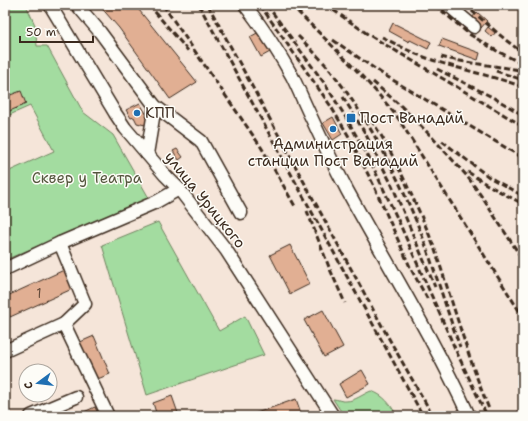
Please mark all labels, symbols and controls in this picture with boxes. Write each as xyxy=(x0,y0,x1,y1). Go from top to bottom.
scale bar xyxy=(20,18,93,44)
text: 50 m xyxy=(26,24,56,40)
place label: КПП xyxy=(145,103,175,123)
marker: КПП xyxy=(132,108,142,118)
place label: Пост Ванадий xyxy=(360,108,464,128)
marker: Пост Ванадий xyxy=(345,112,357,124)
marker: Администрация станции Пост Ванадий xyxy=(328,124,338,134)
place label: Администрация станции Пост Ванадий xyxy=(248,134,418,171)
street label: улица Урицкого xyxy=(160,148,250,252)
park label: Сквер у Театра xyxy=(32,168,143,188)
house number: 1 xyxy=(36,285,42,302)
north arrow xyxy=(18,363,58,403)
text: С xyxy=(21,380,37,391)

